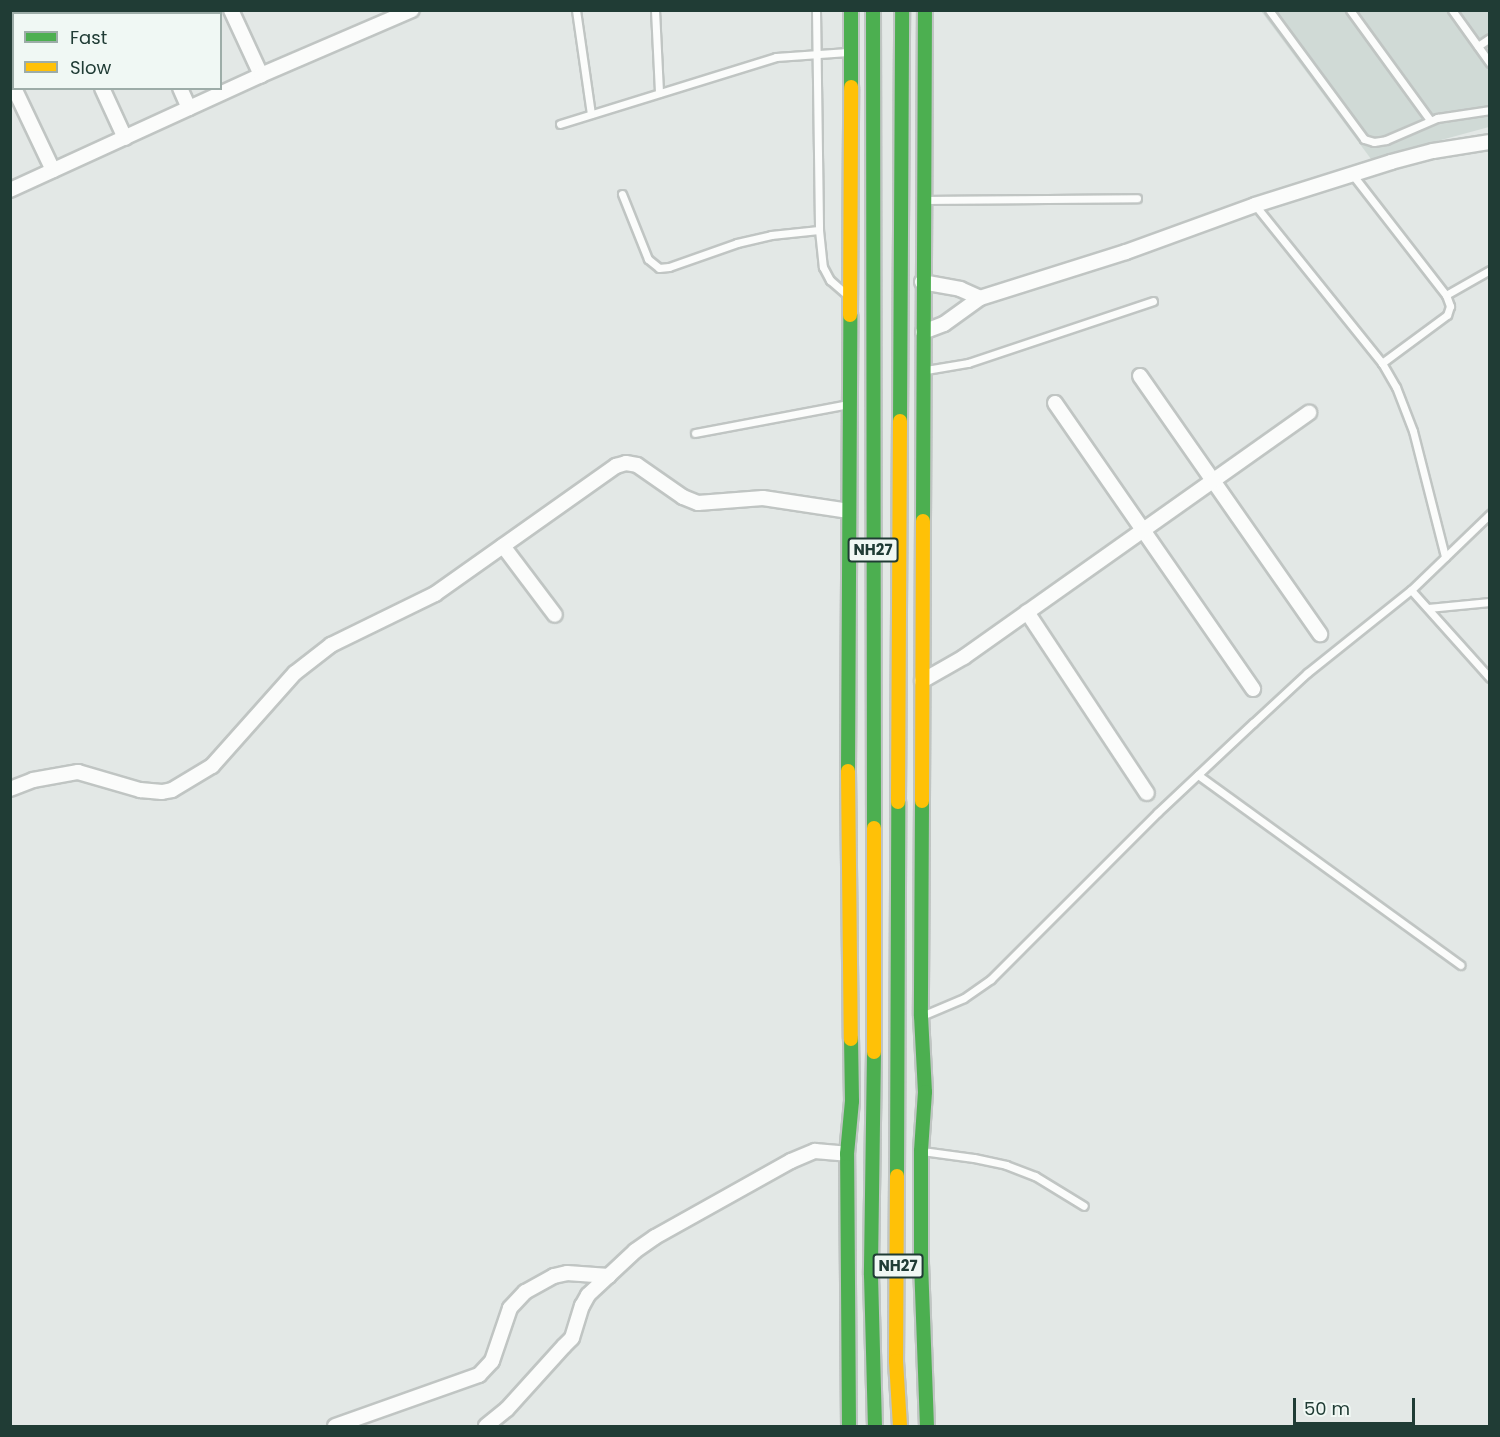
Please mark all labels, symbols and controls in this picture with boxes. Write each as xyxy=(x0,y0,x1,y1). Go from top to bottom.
legend xyxy=(12,12,222,90)
text: Fast xyxy=(70,25,107,50)
text: Slow xyxy=(70,55,111,80)
road number: NH27 xyxy=(848,538,898,562)
road number: NH27 xyxy=(872,1254,924,1278)
scale bar xyxy=(1296,1386,1418,1424)
text: 50 m xyxy=(1304,1396,1350,1421)

